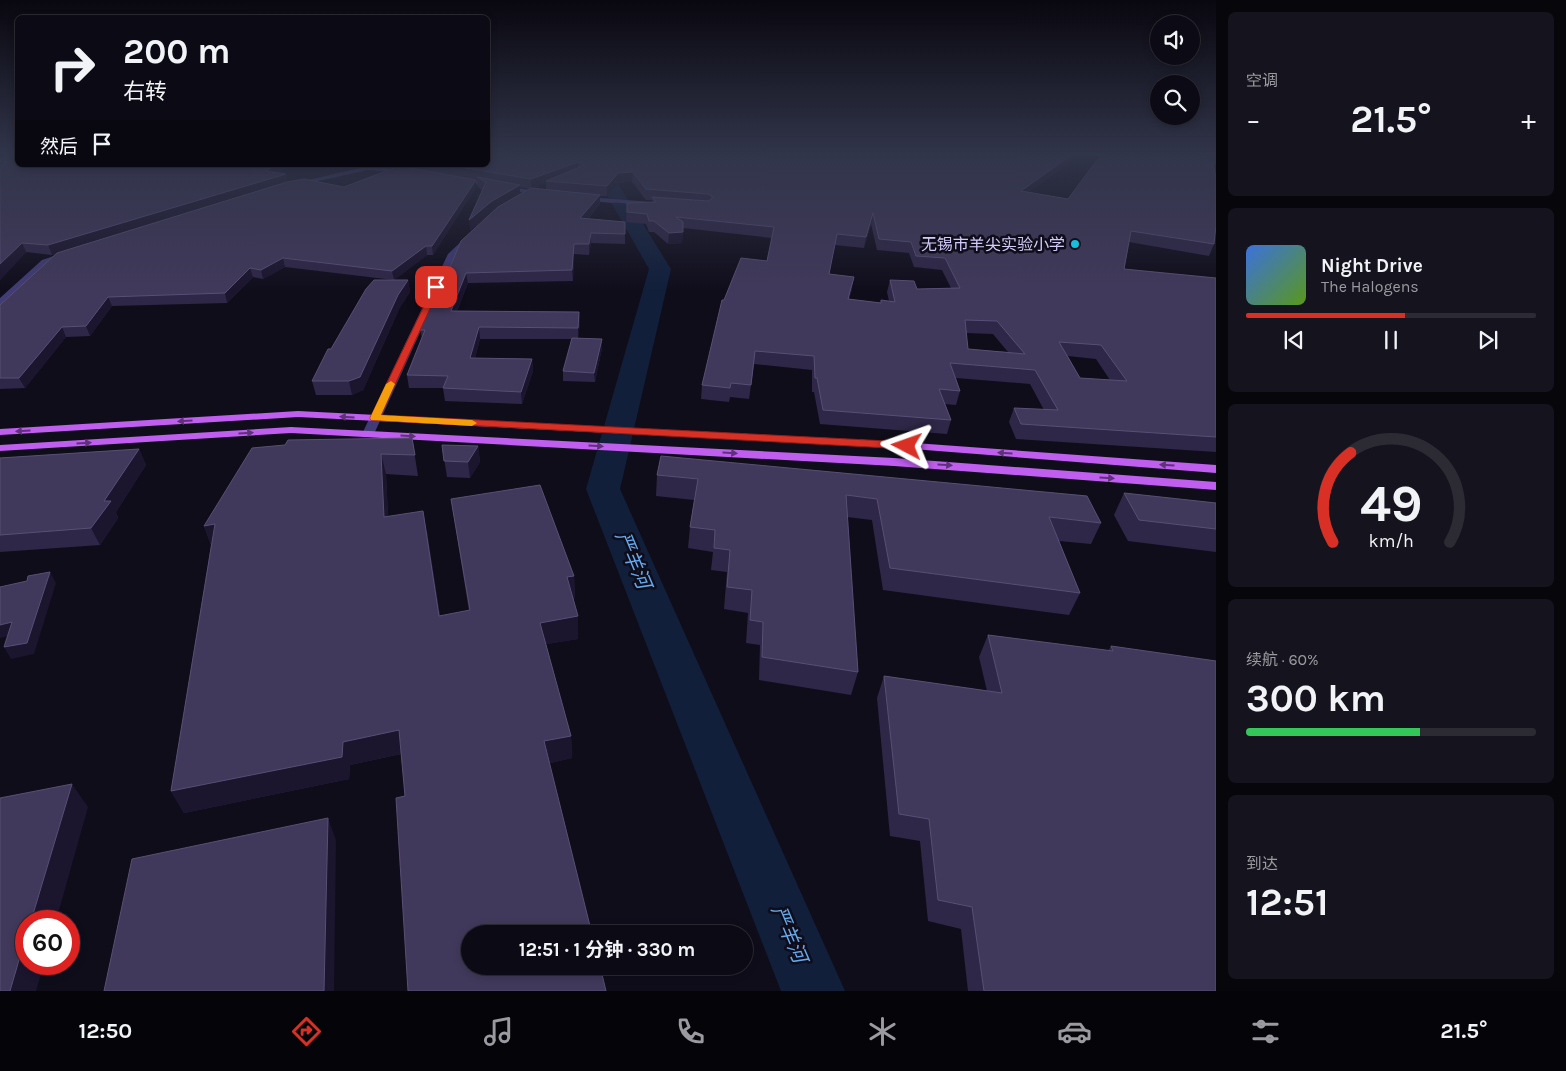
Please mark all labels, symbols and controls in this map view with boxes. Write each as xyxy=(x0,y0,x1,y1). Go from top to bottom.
map controls xyxy=(1150,15,1200,125)
button: sound xyxy=(1150,15,1200,65)
text: 200 m xyxy=(123,31,231,72)
icon: right xyxy=(40,35,105,100)
text: 空调 xyxy=(1246,71,1278,90)
button: search xyxy=(1150,75,1200,125)
text: 右转 xyxy=(123,79,167,105)
text: 21.5° xyxy=(1350,97,1432,142)
text: − xyxy=(1246,103,1261,136)
text: + xyxy=(1521,103,1536,136)
icon: arrive xyxy=(88,130,116,158)
text: 然后 xyxy=(40,136,78,158)
place label: 无锡市羊尖实验小学 xyxy=(921,235,1065,254)
marker: 无锡市羊尖实验小学 xyxy=(1069,238,1081,250)
text: Night Drive xyxy=(1321,255,1423,277)
pin xyxy=(415,266,457,308)
icon: arrive xyxy=(422,273,450,301)
text: The Halogens xyxy=(1321,277,1419,296)
icon: previous xyxy=(1280,326,1308,354)
icon: pause xyxy=(1377,326,1405,354)
icon: next xyxy=(1474,326,1502,354)
one-way arrow xyxy=(339,412,355,420)
one-way arrow xyxy=(177,418,193,426)
position arrow xyxy=(880,419,932,471)
one-way arrow xyxy=(15,427,31,435)
one-way arrow xyxy=(238,428,254,436)
one-way arrow xyxy=(400,433,416,441)
one-way arrow xyxy=(76,439,92,447)
one-way arrow xyxy=(588,442,604,450)
one-way arrow xyxy=(723,449,739,457)
one-way arrow xyxy=(997,449,1013,457)
one-way arrow xyxy=(1159,461,1175,469)
one-way arrow xyxy=(937,462,953,470)
text: 49 xyxy=(1360,473,1422,534)
one-way arrow xyxy=(1099,474,1115,482)
water label: 严羊河 xyxy=(611,528,657,596)
text: km/h xyxy=(1368,531,1414,552)
text: 续航 · 60% xyxy=(1246,650,1319,669)
text: 300 km xyxy=(1246,676,1386,721)
text: 到达 xyxy=(1246,854,1278,873)
text: 12:51 xyxy=(1246,880,1328,925)
water label: 严羊河 xyxy=(767,902,813,970)
speed limit sign: 60 xyxy=(15,910,80,975)
text: 12:51 · 1 分钟 · 330 m xyxy=(519,939,695,961)
icon: directions xyxy=(289,1014,324,1049)
icon: music xyxy=(481,1014,516,1049)
icon: phone xyxy=(673,1014,708,1049)
icon: climate xyxy=(865,1014,900,1049)
icon: car xyxy=(1057,1014,1092,1049)
icon: filters xyxy=(1248,1014,1283,1049)
text: 12:50 xyxy=(78,1018,132,1044)
text: 21.5° xyxy=(1440,1018,1487,1044)

